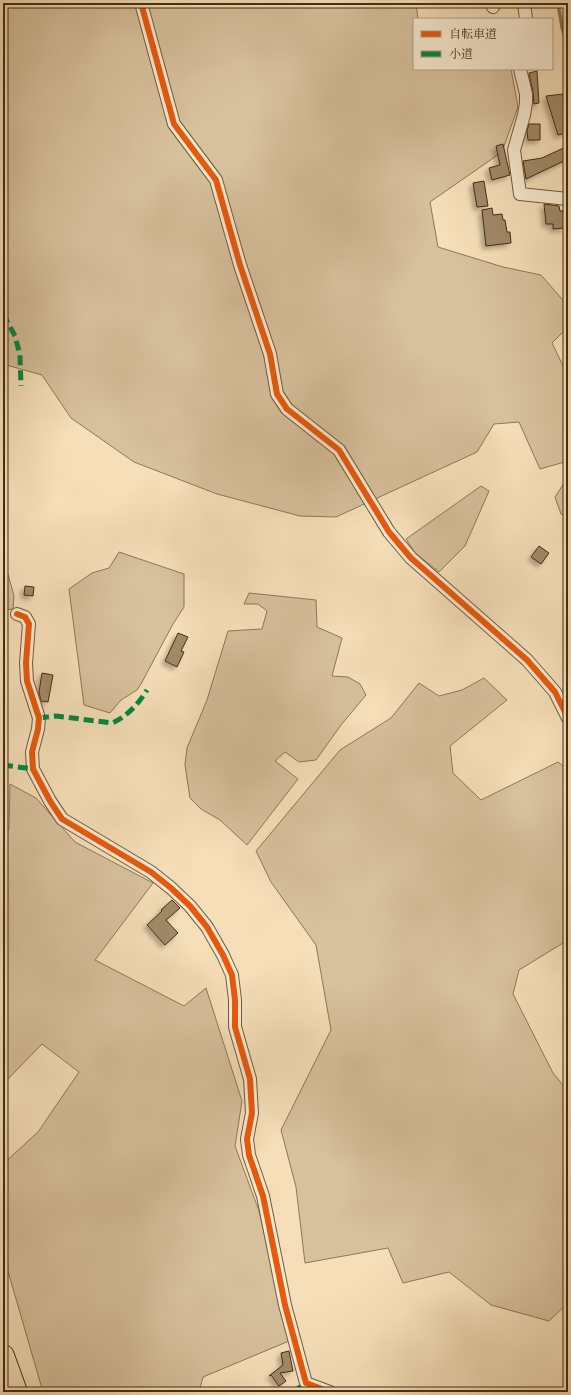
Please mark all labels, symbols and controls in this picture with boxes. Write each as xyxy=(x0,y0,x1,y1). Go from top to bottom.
legend xyxy=(413,18,553,70)
text: 自転車道 xyxy=(449,26,497,42)
text: 小道 xyxy=(449,46,473,62)

